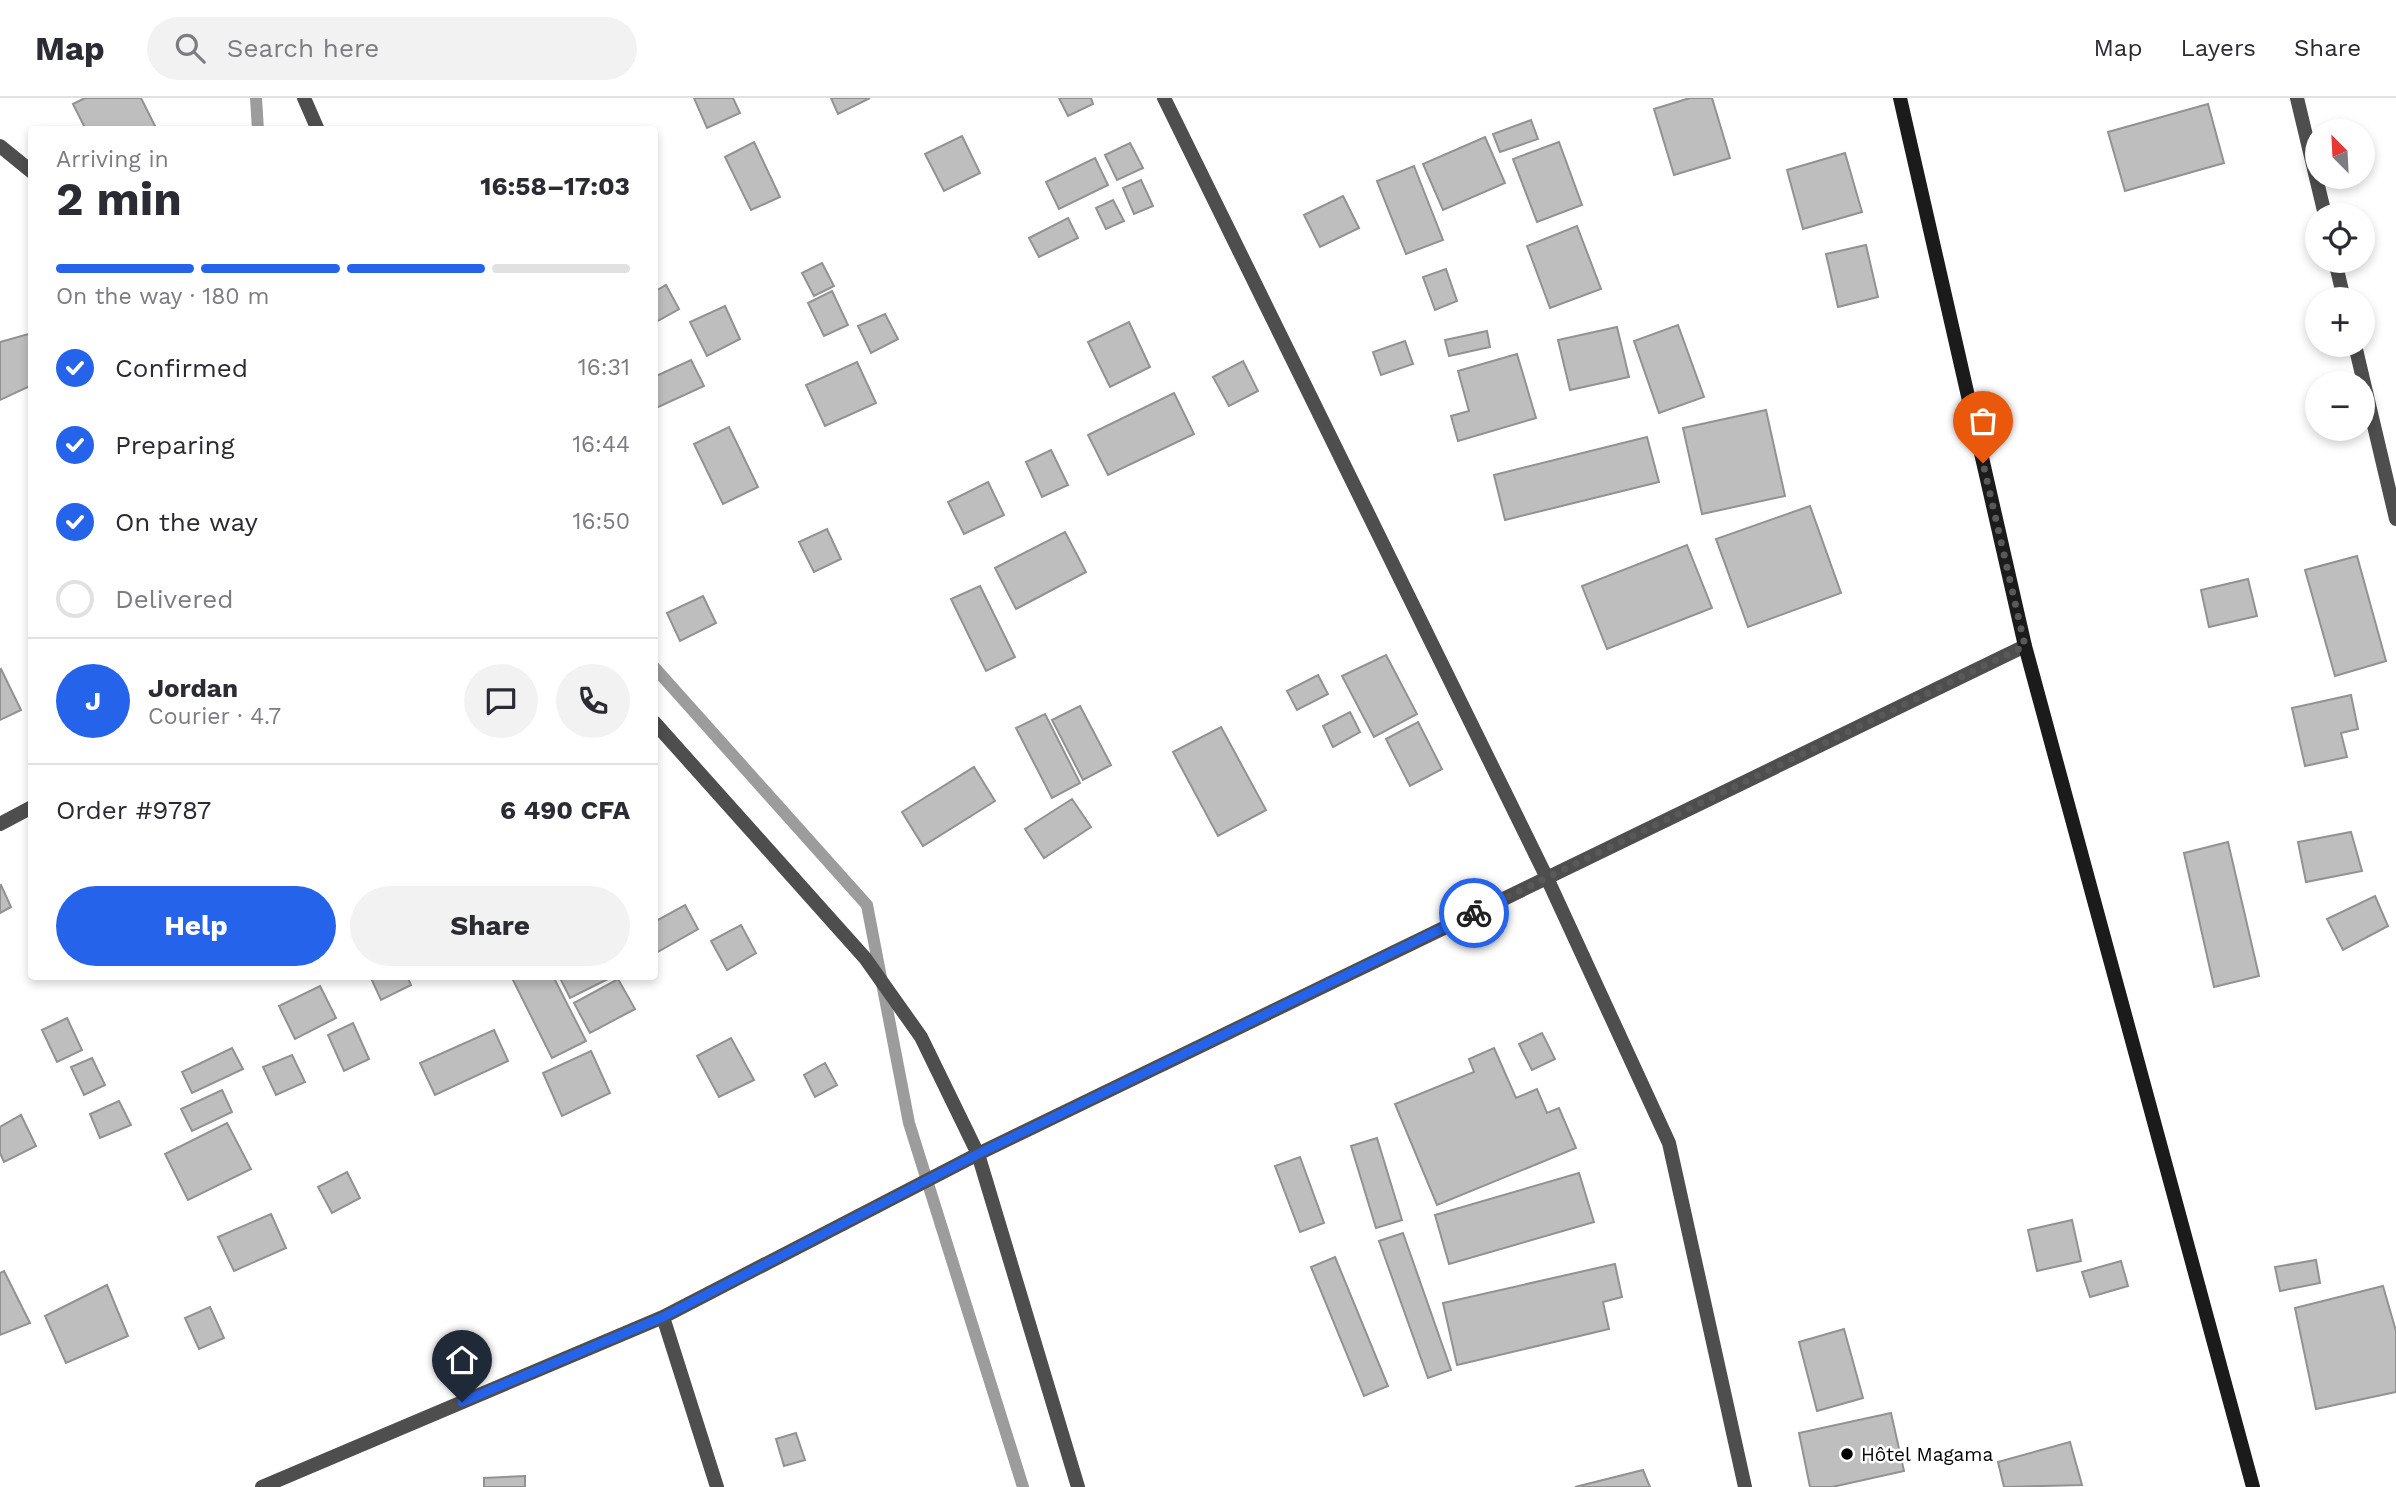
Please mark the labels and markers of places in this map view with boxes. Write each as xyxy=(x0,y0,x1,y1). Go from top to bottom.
pin xyxy=(1953,391,2013,463)
pin xyxy=(432,1330,492,1402)
place label: Hôtel Magama xyxy=(1861,1443,1993,1466)
marker: Hôtel Magama xyxy=(1839,1446,1855,1462)

